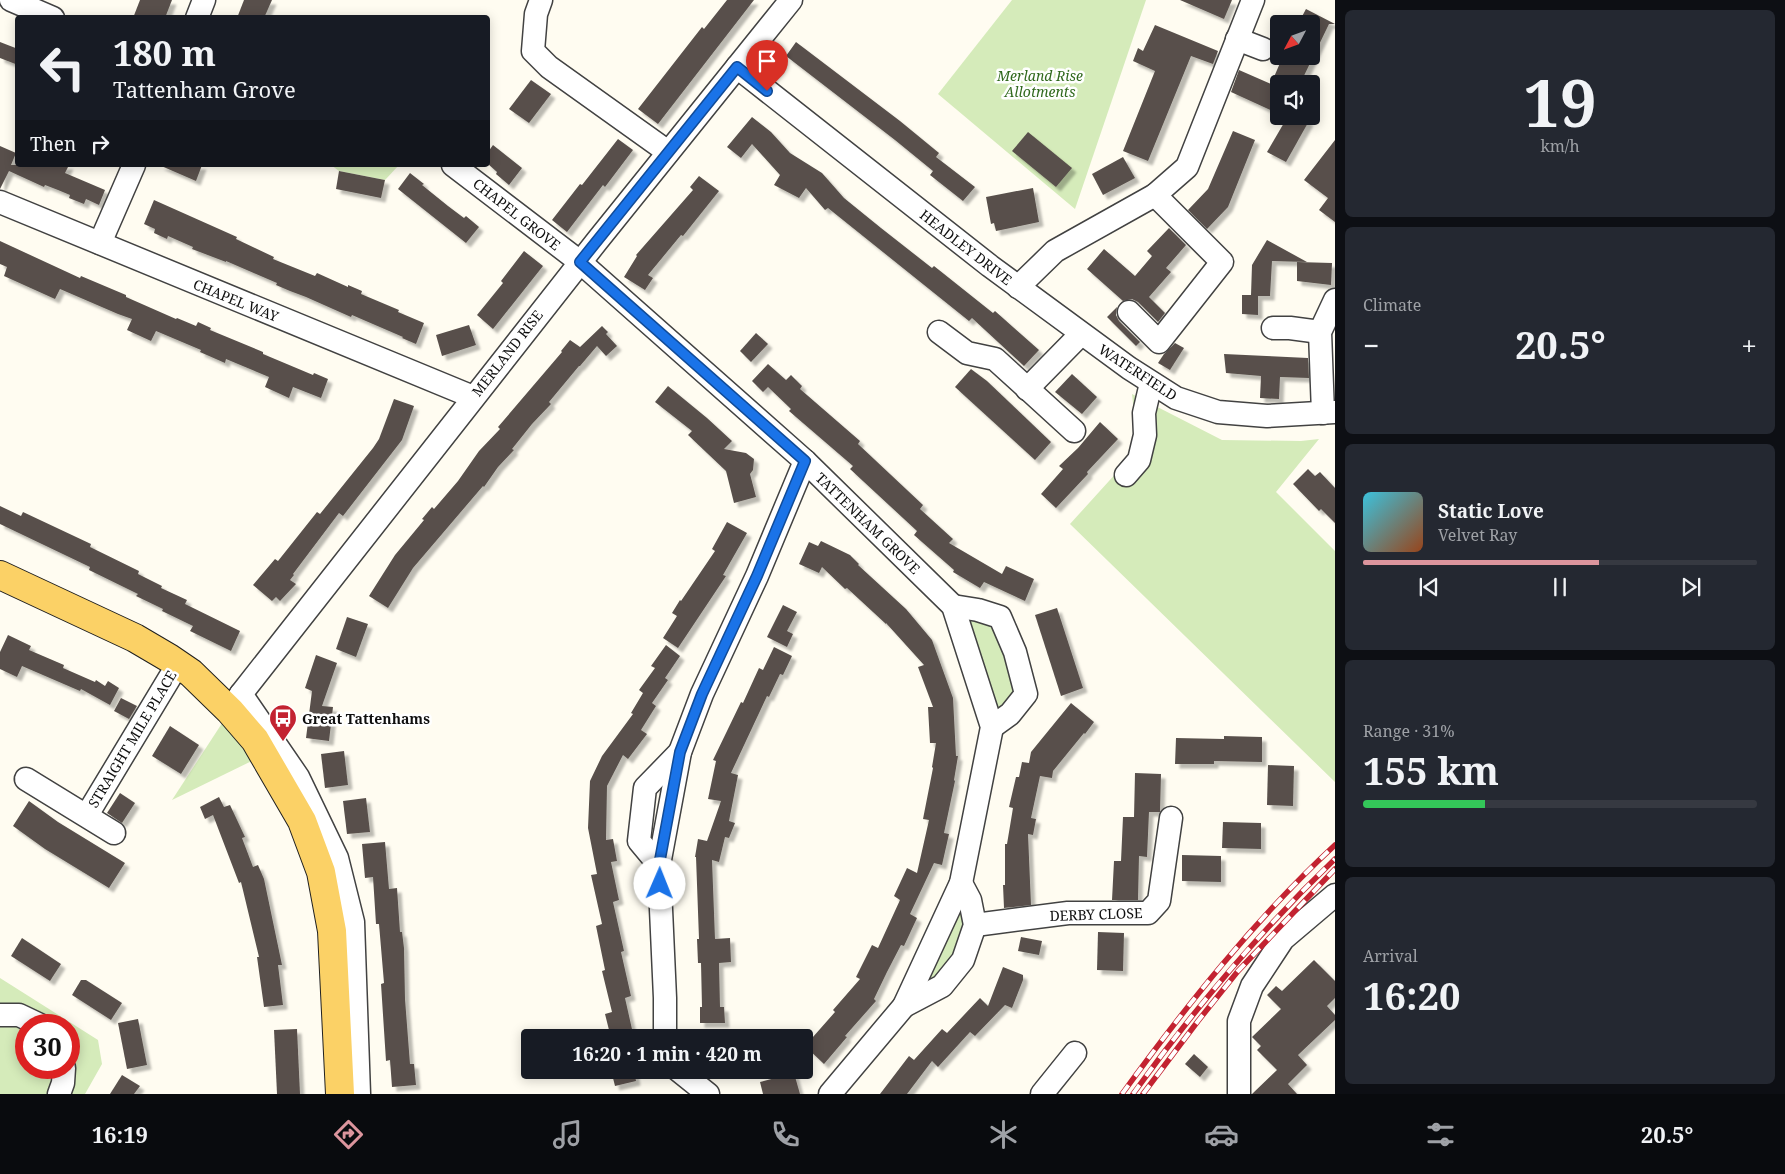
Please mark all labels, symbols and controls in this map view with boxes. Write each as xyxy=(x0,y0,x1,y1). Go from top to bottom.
north arrow xyxy=(1270,15,1320,65)
map controls xyxy=(1270,15,1320,125)
text: 180 m xyxy=(113,29,216,76)
icon: left xyxy=(30,35,95,100)
pin xyxy=(746,40,788,91)
icon: arrive xyxy=(753,47,781,75)
text: 19 xyxy=(1523,58,1597,146)
park label: Merland Rise Allotments xyxy=(996,66,1083,101)
text: Tattenham Grove xyxy=(113,74,296,104)
button: sound xyxy=(1270,75,1320,125)
icon: right xyxy=(86,130,114,158)
text: Then xyxy=(30,131,76,157)
text: km/h xyxy=(1540,135,1580,157)
street label: CHAPEL GROVE xyxy=(469,174,565,254)
street label: HEADLEY DRIVE xyxy=(916,205,1016,289)
street label: CHAPEL WAY xyxy=(191,274,282,326)
text: Climate xyxy=(1363,294,1421,316)
street label: MERLAND RISE xyxy=(467,306,547,400)
text: 20.5° xyxy=(1515,318,1606,370)
text: − xyxy=(1363,326,1379,364)
text: + xyxy=(1741,326,1757,364)
street label: WATERFIELD xyxy=(1095,339,1181,405)
street label: TATTENHAM GROVE xyxy=(812,468,925,578)
text: Static Love xyxy=(1438,498,1544,524)
text: Velvet Ray xyxy=(1438,524,1517,546)
icon: previous xyxy=(1415,573,1443,601)
icon: pause xyxy=(1546,573,1574,601)
icon: next xyxy=(1677,573,1705,601)
street label: STRAIGHT MILE PLACE xyxy=(83,667,181,811)
bus stop icon: Great Tattenhams xyxy=(268,703,298,742)
place label: Great Tattenhams xyxy=(302,709,430,728)
text: Range · 31% xyxy=(1363,720,1455,742)
text: 155 km xyxy=(1363,744,1499,796)
position arrow xyxy=(633,857,685,909)
street label: DERBY CLOSE xyxy=(1049,903,1143,925)
text: Arrival xyxy=(1363,945,1418,967)
text: 16:20 xyxy=(1363,969,1460,1021)
speed limit sign: 30 xyxy=(15,1014,80,1079)
text: 16:20 · 1 min · 420 m xyxy=(572,1041,762,1067)
icon: directions xyxy=(331,1117,366,1152)
icon: music xyxy=(550,1117,585,1152)
icon: phone xyxy=(768,1117,803,1152)
icon: climate xyxy=(986,1117,1021,1152)
icon: car xyxy=(1204,1117,1239,1152)
icon: filters xyxy=(1423,1117,1458,1152)
text: 16:19 xyxy=(92,1119,148,1149)
text: 20.5° xyxy=(1641,1119,1693,1149)

